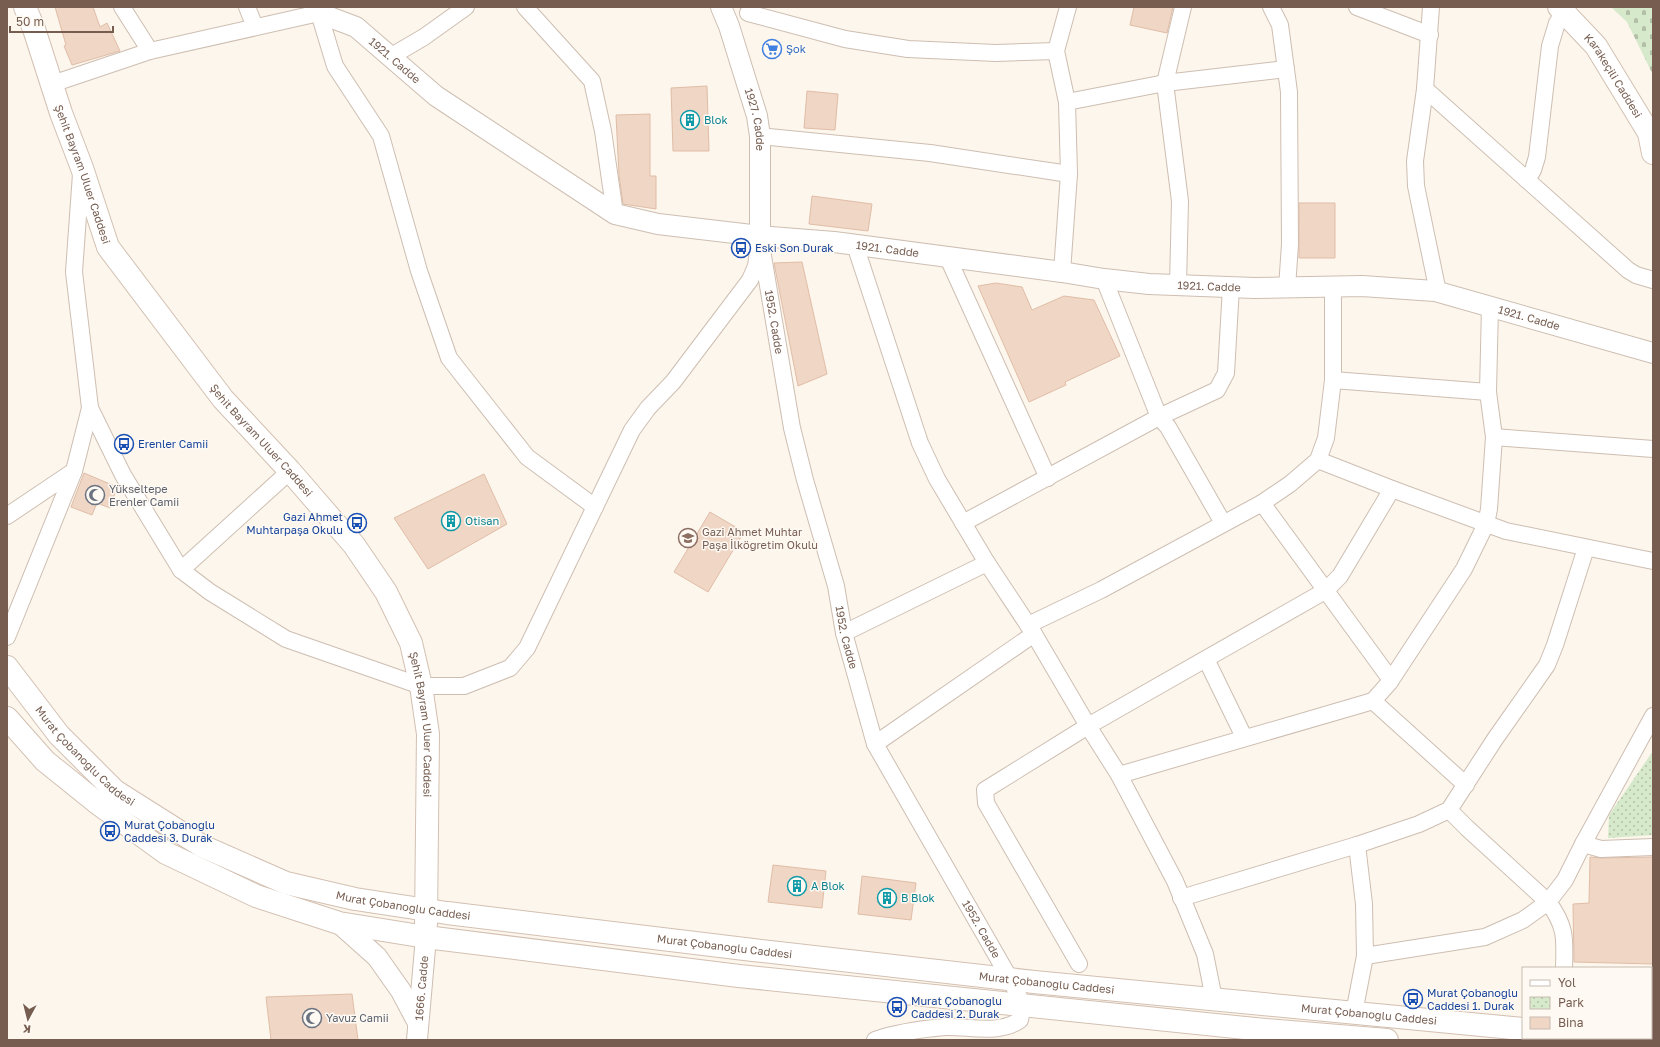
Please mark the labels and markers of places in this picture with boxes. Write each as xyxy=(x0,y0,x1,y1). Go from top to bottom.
supermarket icon: Şok xyxy=(761,38,783,60)
place label: Şok xyxy=(786,42,806,55)
building icon: Blok xyxy=(679,109,701,131)
place label: Blok xyxy=(704,113,728,126)
bus stop icon: Eski Son Durak xyxy=(730,237,752,259)
place label: Eski Son Durak xyxy=(755,241,834,254)
bus stop icon: Erenler Camii xyxy=(113,433,135,455)
place label: Erenler Camii xyxy=(138,437,208,450)
place label: Yükseltepe Erenler Camii xyxy=(109,482,179,508)
mosque icon: Yükseltepe Erenler Camii xyxy=(84,484,106,506)
place label: Gazi Ahmet Muhtarpaşa Okulu xyxy=(246,510,343,536)
building icon: Otisan xyxy=(440,510,462,532)
bus stop icon: Gazi Ahmet Muhtarpaşa Okulu xyxy=(346,512,368,534)
place label: Otisan xyxy=(465,514,499,527)
place label: Gazi Ahmet Muhtar Paşa İlköğretim Okulu xyxy=(702,525,818,551)
school or university icon: Gazi Ahmet Muhtar Paşa İlköğretim Okulu xyxy=(677,527,699,549)
place label: Murat Çobanoğlu Caddesi 3. Durak xyxy=(124,818,215,844)
bus stop icon: Murat Çobanoğlu Caddesi 3. Durak xyxy=(99,820,121,842)
building icon: A Blok xyxy=(786,875,808,897)
place label: A Blok xyxy=(811,879,845,892)
building icon: B Blok xyxy=(876,887,898,909)
place label: B Blok xyxy=(901,891,935,904)
place label: Murat Çobanoğlu Caddesi 1. Durak xyxy=(1427,986,1518,1012)
bus stop icon: Murat Çobanoğlu Caddesi 1. Durak xyxy=(1402,988,1424,1010)
place label: Murat Çobanoğlu Caddesi 2. Durak xyxy=(911,994,1002,1020)
bus stop icon: Murat Çobanoğlu Caddesi 2. Durak xyxy=(886,996,908,1018)
mosque icon: Yavuz Camii xyxy=(301,1007,323,1029)
place label: Yavuz Camii xyxy=(326,1011,389,1024)

